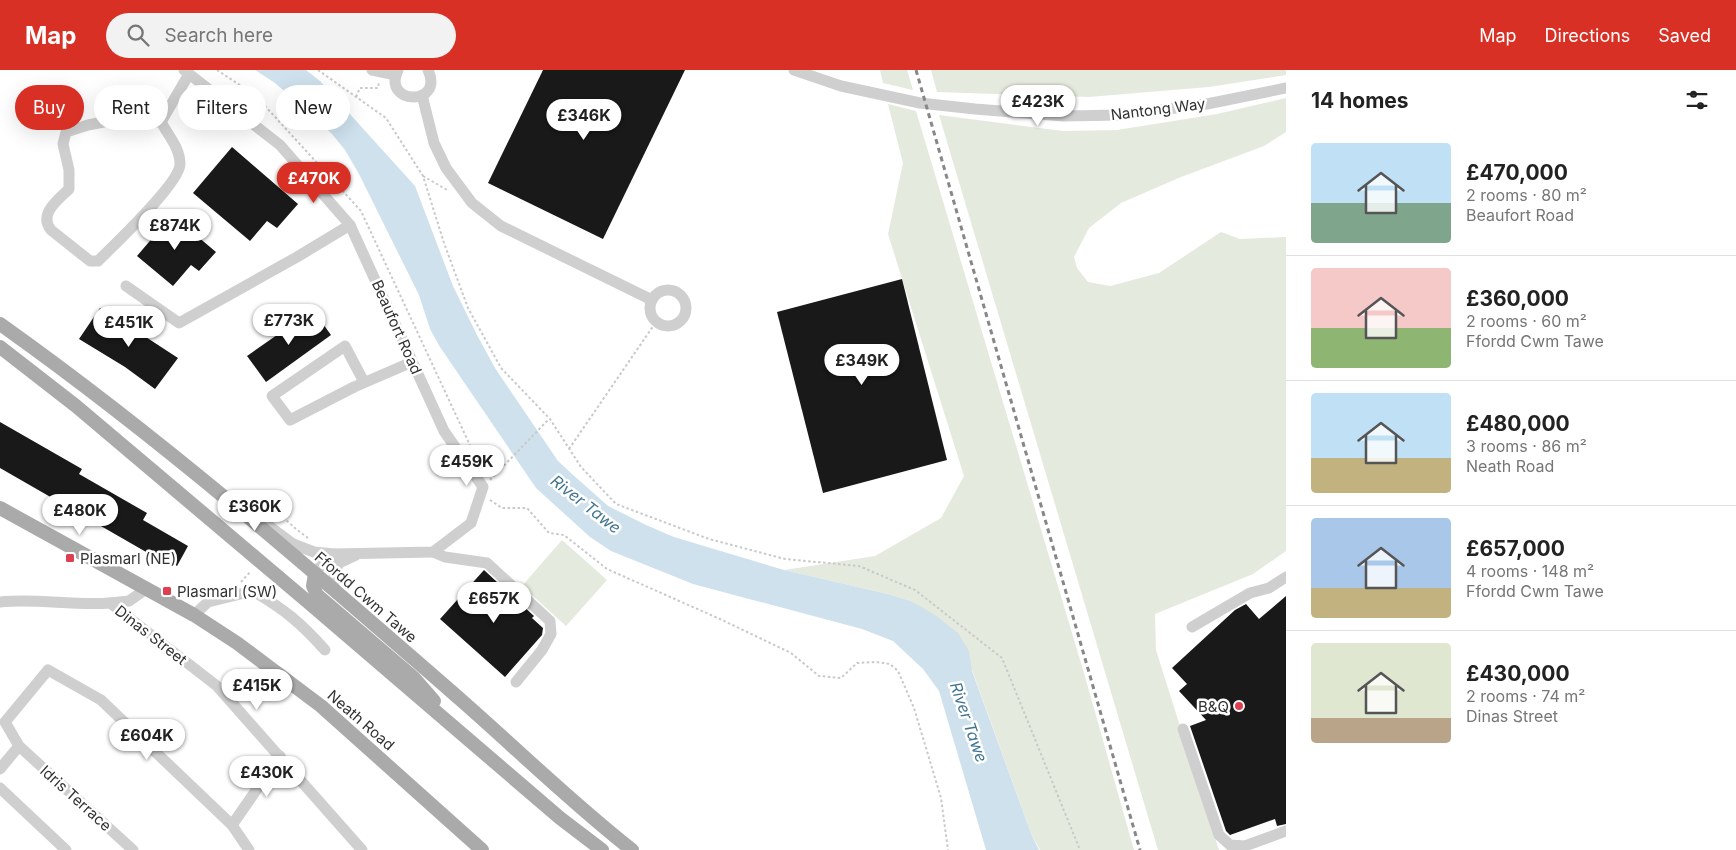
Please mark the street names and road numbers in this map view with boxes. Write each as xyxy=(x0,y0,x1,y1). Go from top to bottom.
street label: Nantong Way xyxy=(1110,94,1207,124)
street label: Beaufort Road xyxy=(368,277,426,377)
street label: Ffordd Cwm Tawe xyxy=(311,547,421,647)
street label: Dinas Street xyxy=(111,601,191,669)
street label: Neath Road xyxy=(324,686,398,754)
street label: Idris Terrace xyxy=(36,761,116,835)

